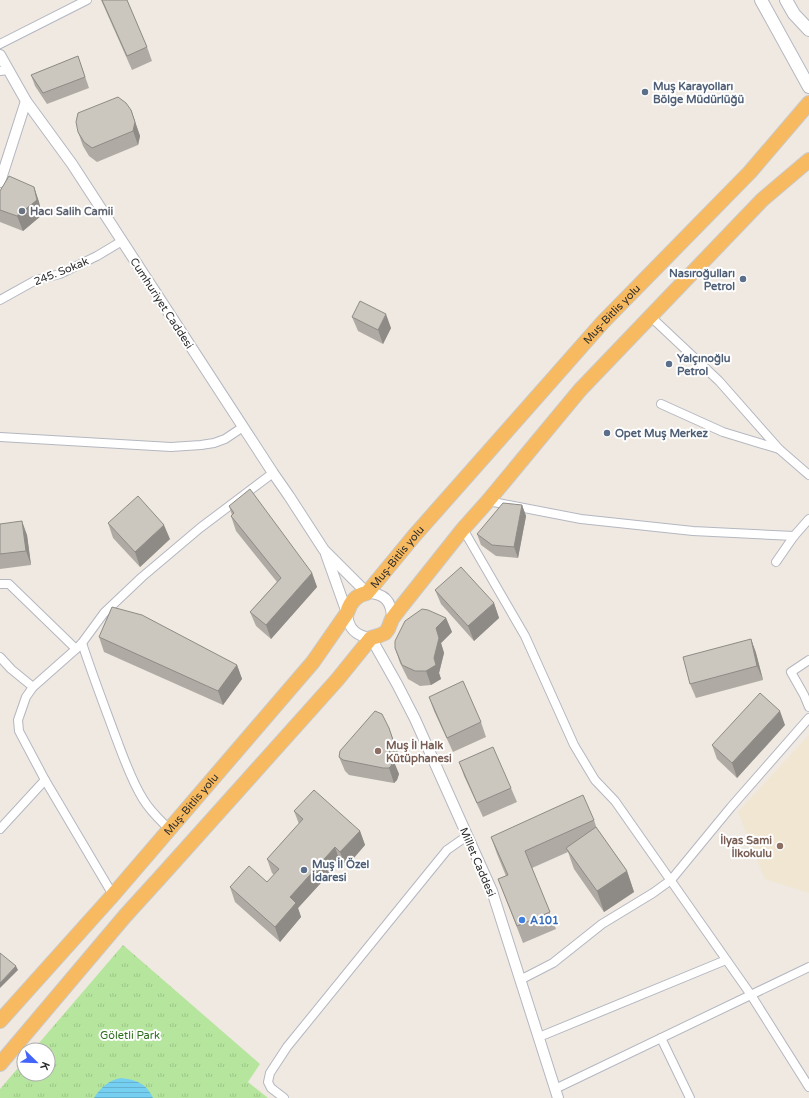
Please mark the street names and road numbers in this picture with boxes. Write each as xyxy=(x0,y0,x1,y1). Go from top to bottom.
street label: 245. Sokak xyxy=(32,255,90,288)
street label: Cumhuriyet Caddesi xyxy=(127,255,196,351)
street label: Muş-Bitlis yolu xyxy=(581,282,643,347)
street label: Muş-Bitlis yolu xyxy=(368,523,427,591)
street label: Muş-Bitlis yolu xyxy=(161,771,221,838)
street label: Millet Caddesi xyxy=(457,826,498,899)

